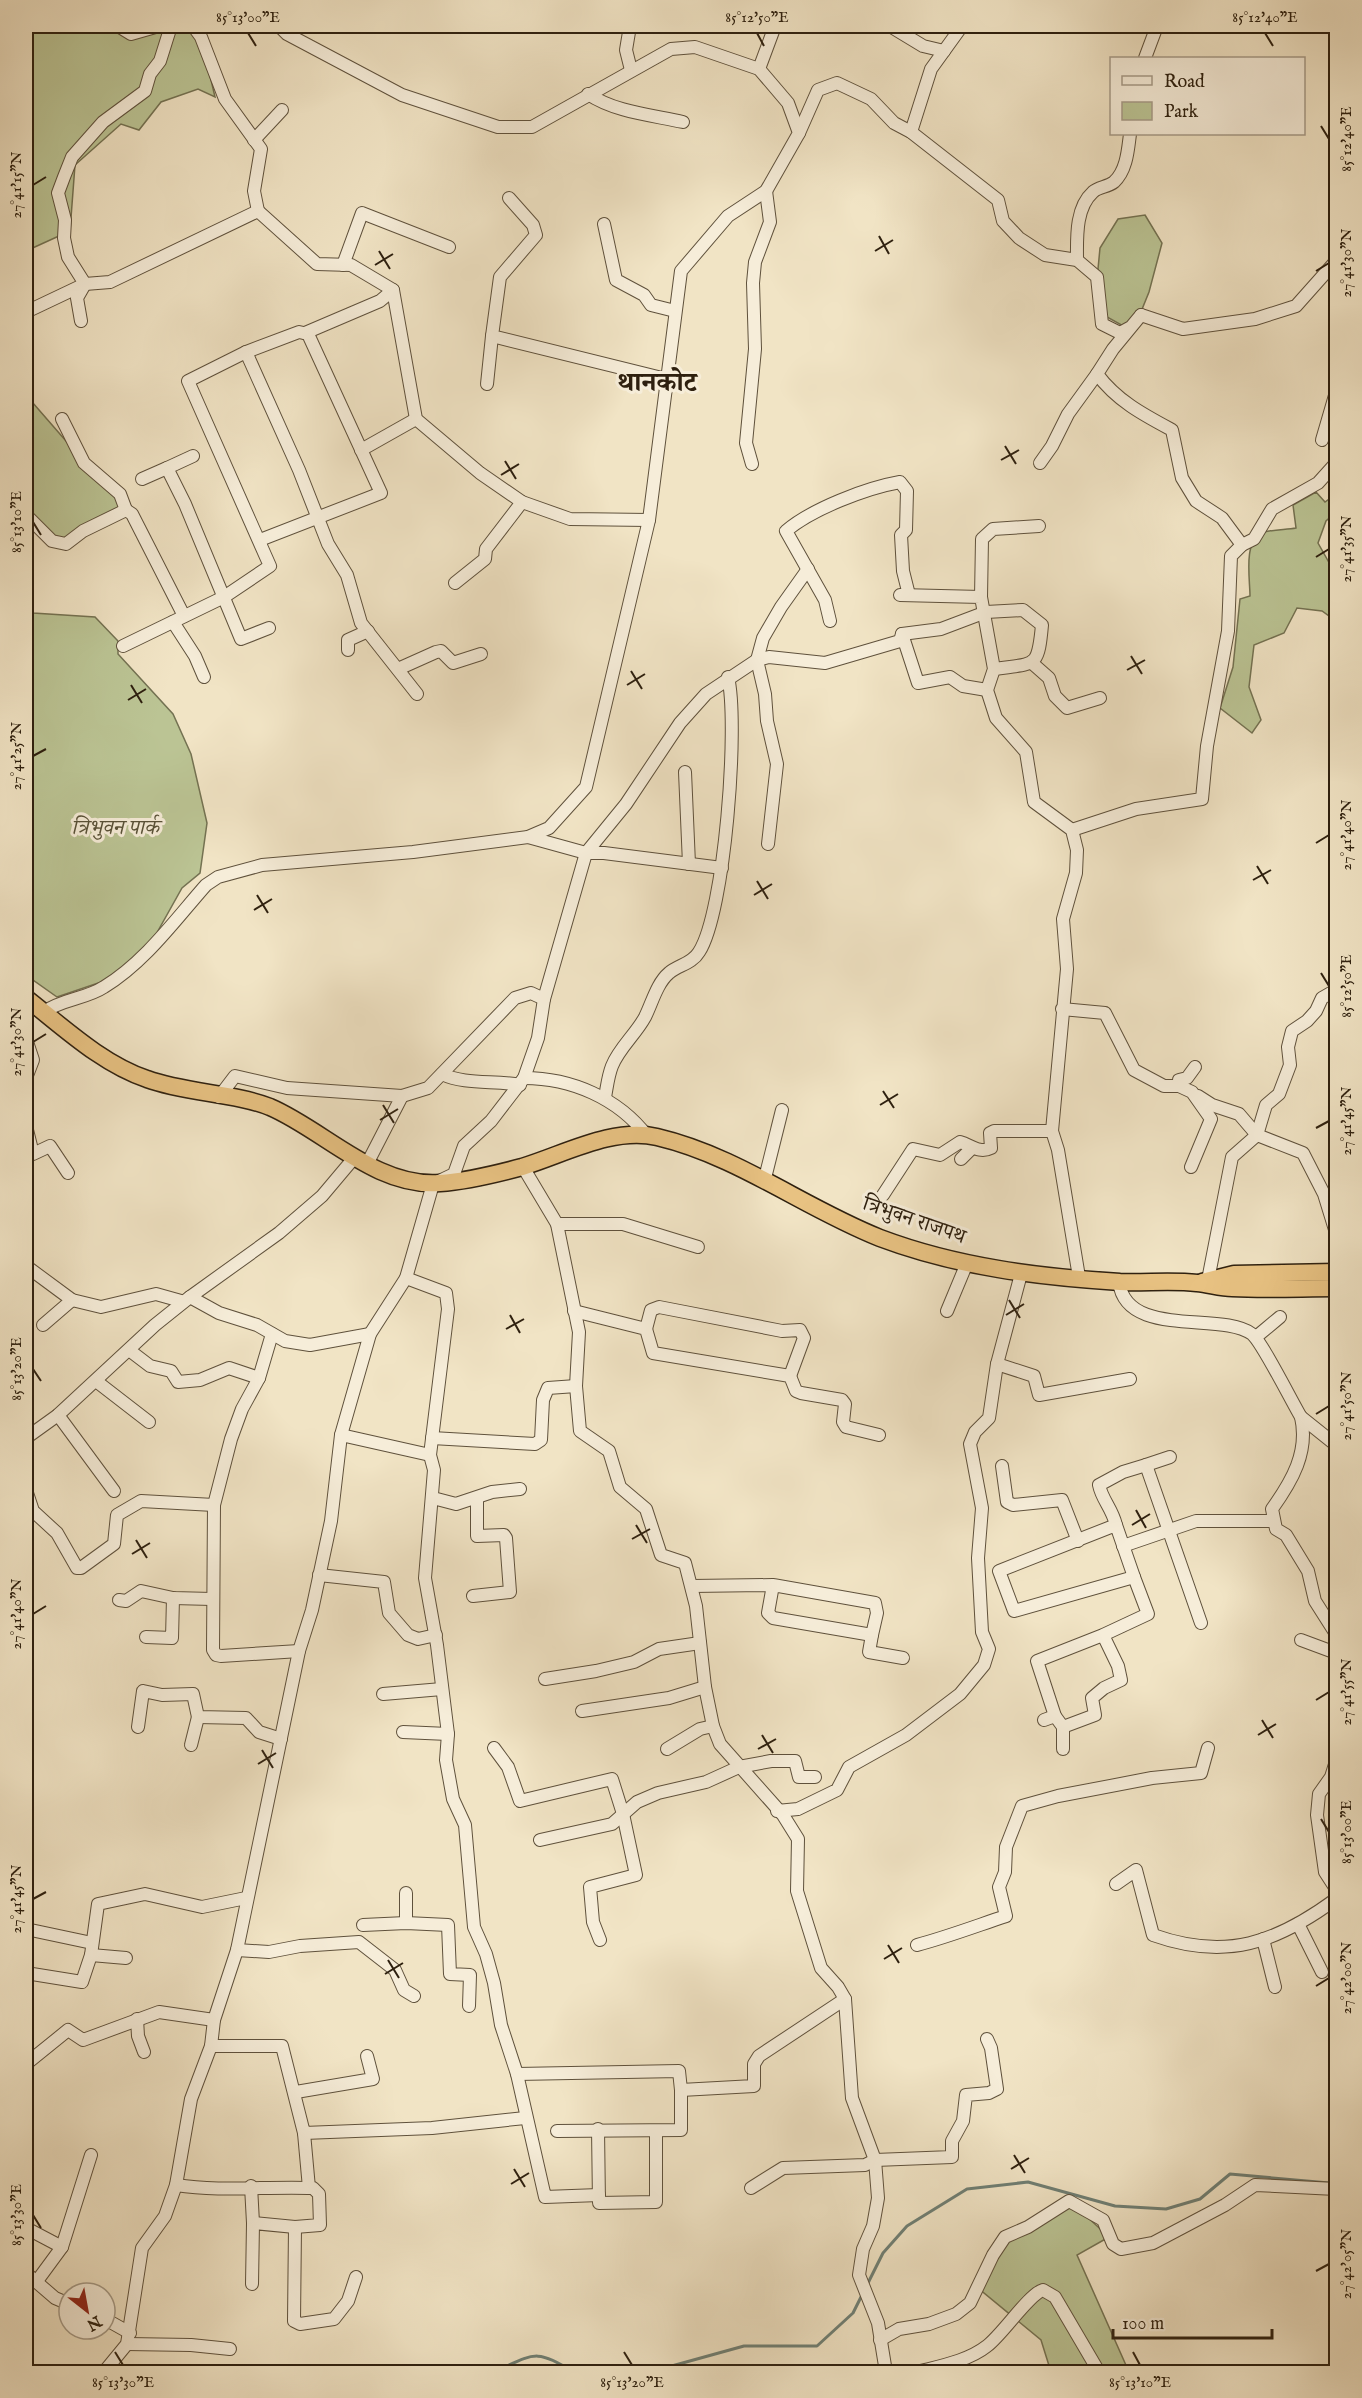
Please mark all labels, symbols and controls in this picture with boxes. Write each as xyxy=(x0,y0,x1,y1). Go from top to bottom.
text: 85°13'00"E xyxy=(216,8,280,27)
text: 85°12'50"E xyxy=(725,8,789,27)
text: 85°12'40"E xyxy=(1232,8,1298,27)
legend xyxy=(1110,57,1305,135)
text: Road xyxy=(1164,71,1205,94)
text: Park xyxy=(1164,101,1199,124)
text: 85°12'40"E xyxy=(1337,106,1356,172)
text: 27°41'15"N xyxy=(7,151,26,219)
text: 27°41'30"N xyxy=(1337,228,1356,298)
district label: थानकोट xyxy=(617,367,699,401)
text: 85°13'10"E xyxy=(7,491,26,553)
text: 27°41'35"N xyxy=(1337,515,1356,583)
text: 27°41'25"N xyxy=(7,722,26,790)
text: 27°41'40"N xyxy=(1337,800,1356,870)
park label: त्रिभुवन पार्क xyxy=(71,814,163,842)
text: 85°12'50"E xyxy=(1337,954,1356,1018)
text: 27°41'30"N xyxy=(7,1007,26,1077)
text: 27°41'45"N xyxy=(1337,1087,1356,1155)
street label: त्रिभुवन राजपथ xyxy=(858,1190,971,1252)
text: 85°13'20"E xyxy=(7,1337,26,1401)
text: 27°41'50"N xyxy=(1337,1372,1356,1440)
text: 27°41'40"N xyxy=(7,1579,26,1649)
text: 27°41'55"N xyxy=(1337,1658,1356,1726)
text: 85°13'00"E xyxy=(1337,1800,1356,1864)
text: 27°41'45"N xyxy=(7,1865,26,1933)
text: 27°42'00"N xyxy=(1337,1942,1356,2014)
text: 85°13'30"E xyxy=(7,2184,26,2246)
text: 27°42'05"N xyxy=(1337,2229,1356,2299)
north arrow xyxy=(57,2281,117,2341)
scale bar xyxy=(1113,2302,1272,2340)
text: N xyxy=(82,2309,106,2334)
text: 100 m xyxy=(1122,2313,1164,2336)
text: 85°13'30"E xyxy=(92,2373,154,2392)
text: 85°13'20"E xyxy=(600,2373,664,2392)
text: 85°13'10"E xyxy=(1109,2373,1171,2392)

